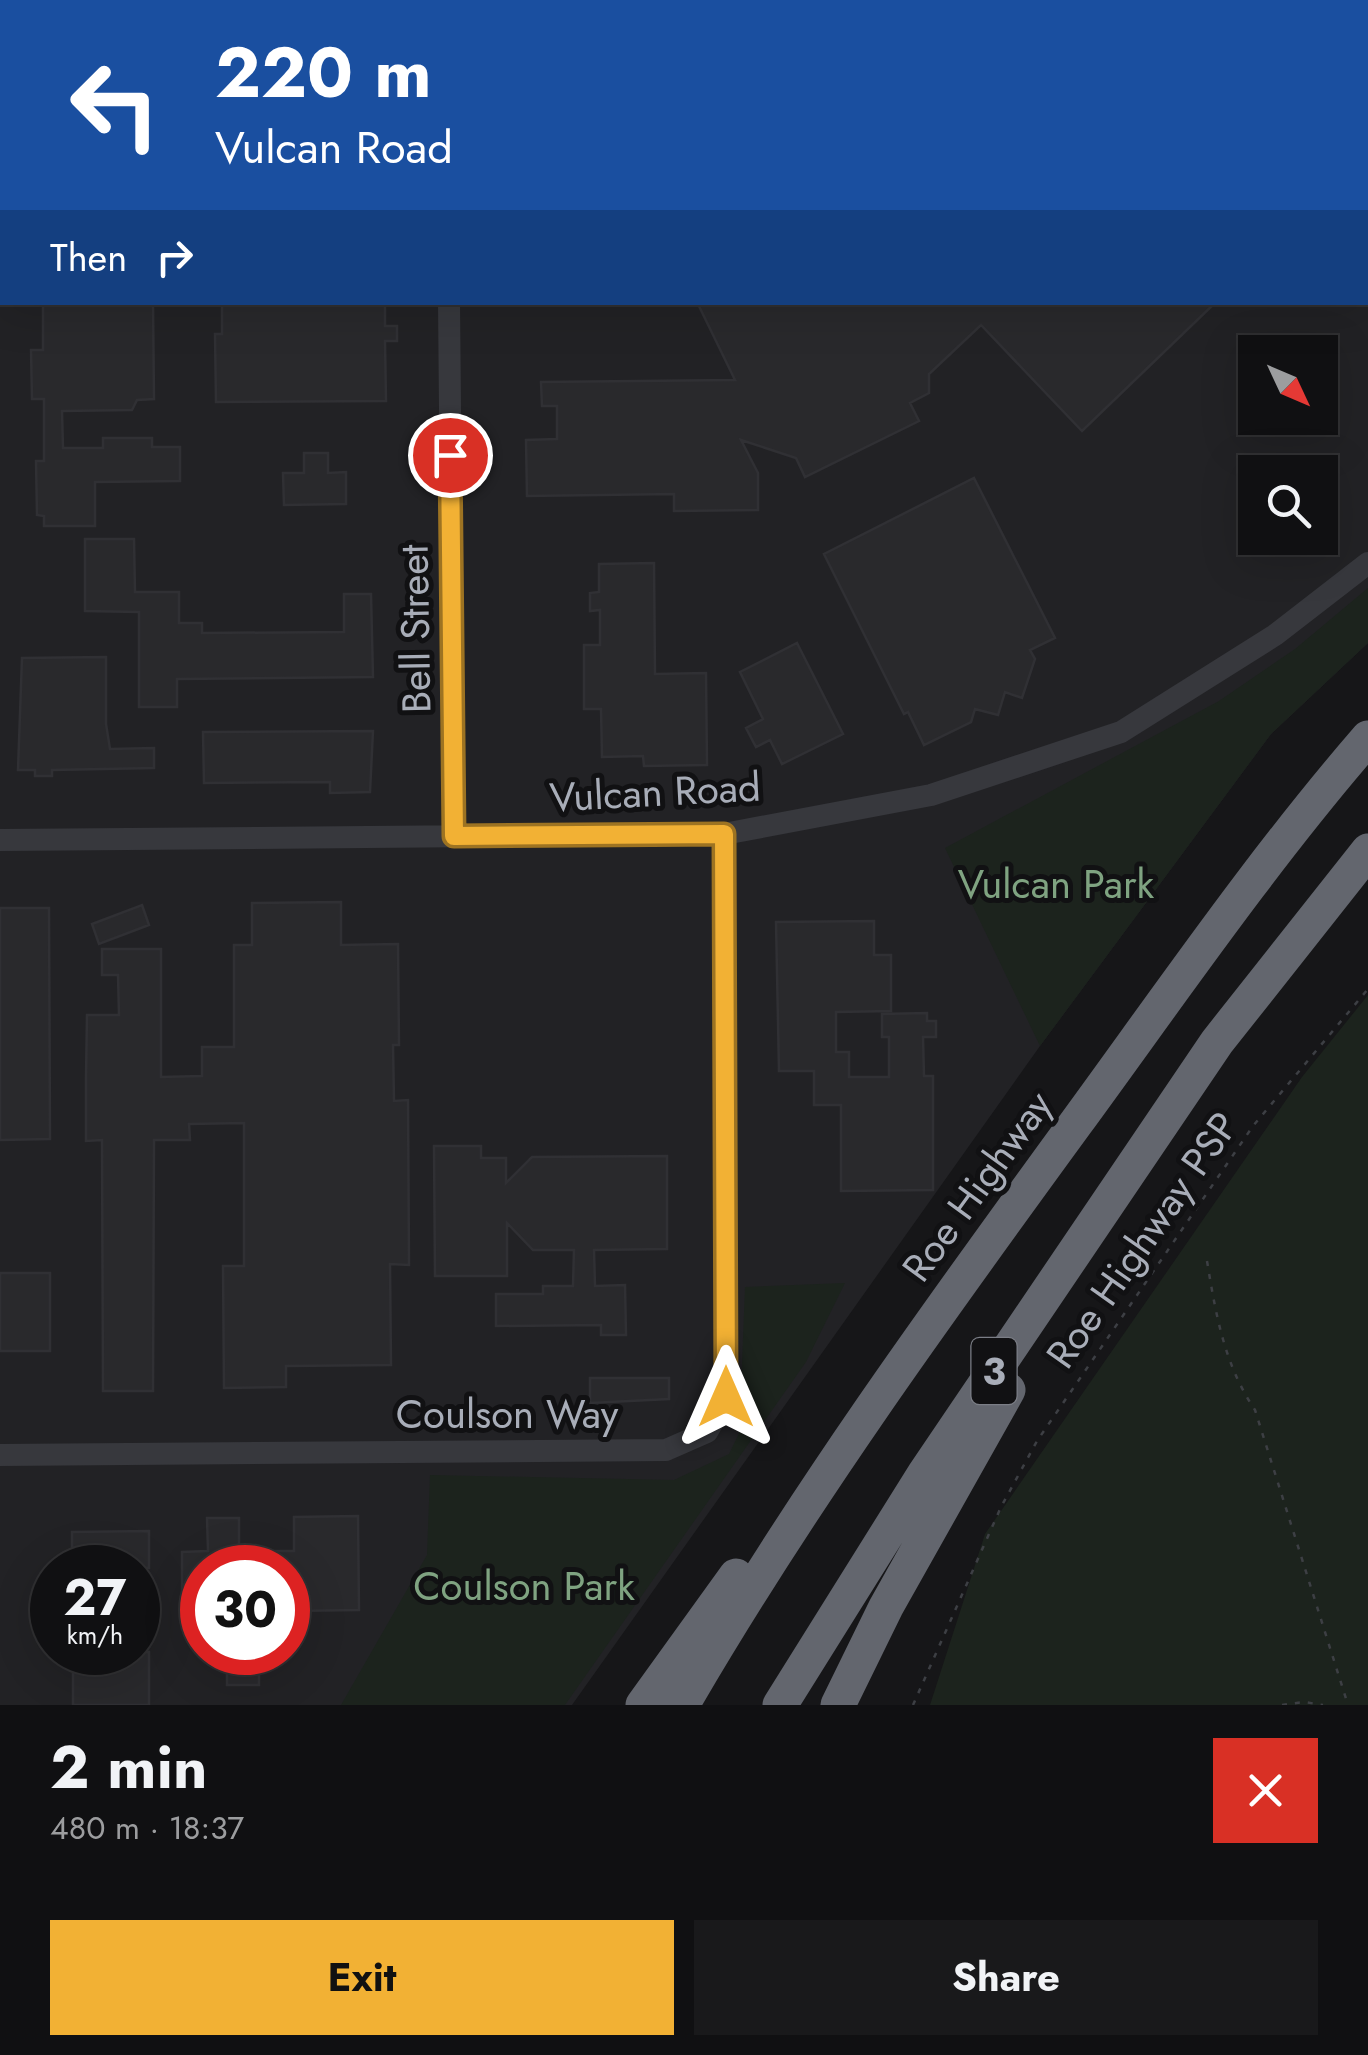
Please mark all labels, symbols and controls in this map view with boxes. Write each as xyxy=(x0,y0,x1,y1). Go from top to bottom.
text: 220 m xyxy=(215,22,432,123)
icon: left xyxy=(50,40,180,170)
text: Vulcan Road xyxy=(215,115,453,180)
text: Then xyxy=(50,230,127,285)
icon: right xyxy=(147,230,202,285)
north arrow xyxy=(1238,335,1338,435)
map controls xyxy=(1238,335,1338,555)
pin xyxy=(408,413,493,498)
icon: arrive xyxy=(423,428,478,483)
button: search xyxy=(1238,455,1338,555)
street label: Bell Street xyxy=(385,544,445,714)
street label: Vulcan Road xyxy=(548,758,762,826)
park label: Vulcan Park xyxy=(958,855,1155,913)
street label: Roe Highway xyxy=(888,1078,1066,1293)
street label: Roe Highway PSP xyxy=(1032,1100,1252,1380)
road number: 3 xyxy=(972,1338,1016,1404)
position arrow xyxy=(674,1345,778,1449)
street label: Coulson Way xyxy=(396,1385,619,1443)
speed limit sign: 30 xyxy=(180,1545,310,1675)
park label: Coulson Park xyxy=(413,1557,635,1615)
text: 27 xyxy=(64,1561,126,1634)
text: km/h xyxy=(67,1617,123,1653)
text: 2 min xyxy=(50,1724,208,1811)
button: close xyxy=(1213,1738,1318,1843)
text: 480 m · 18:37 xyxy=(50,1805,244,1851)
button: Exit xyxy=(50,1920,674,2035)
button: Share xyxy=(694,1920,1318,2035)

